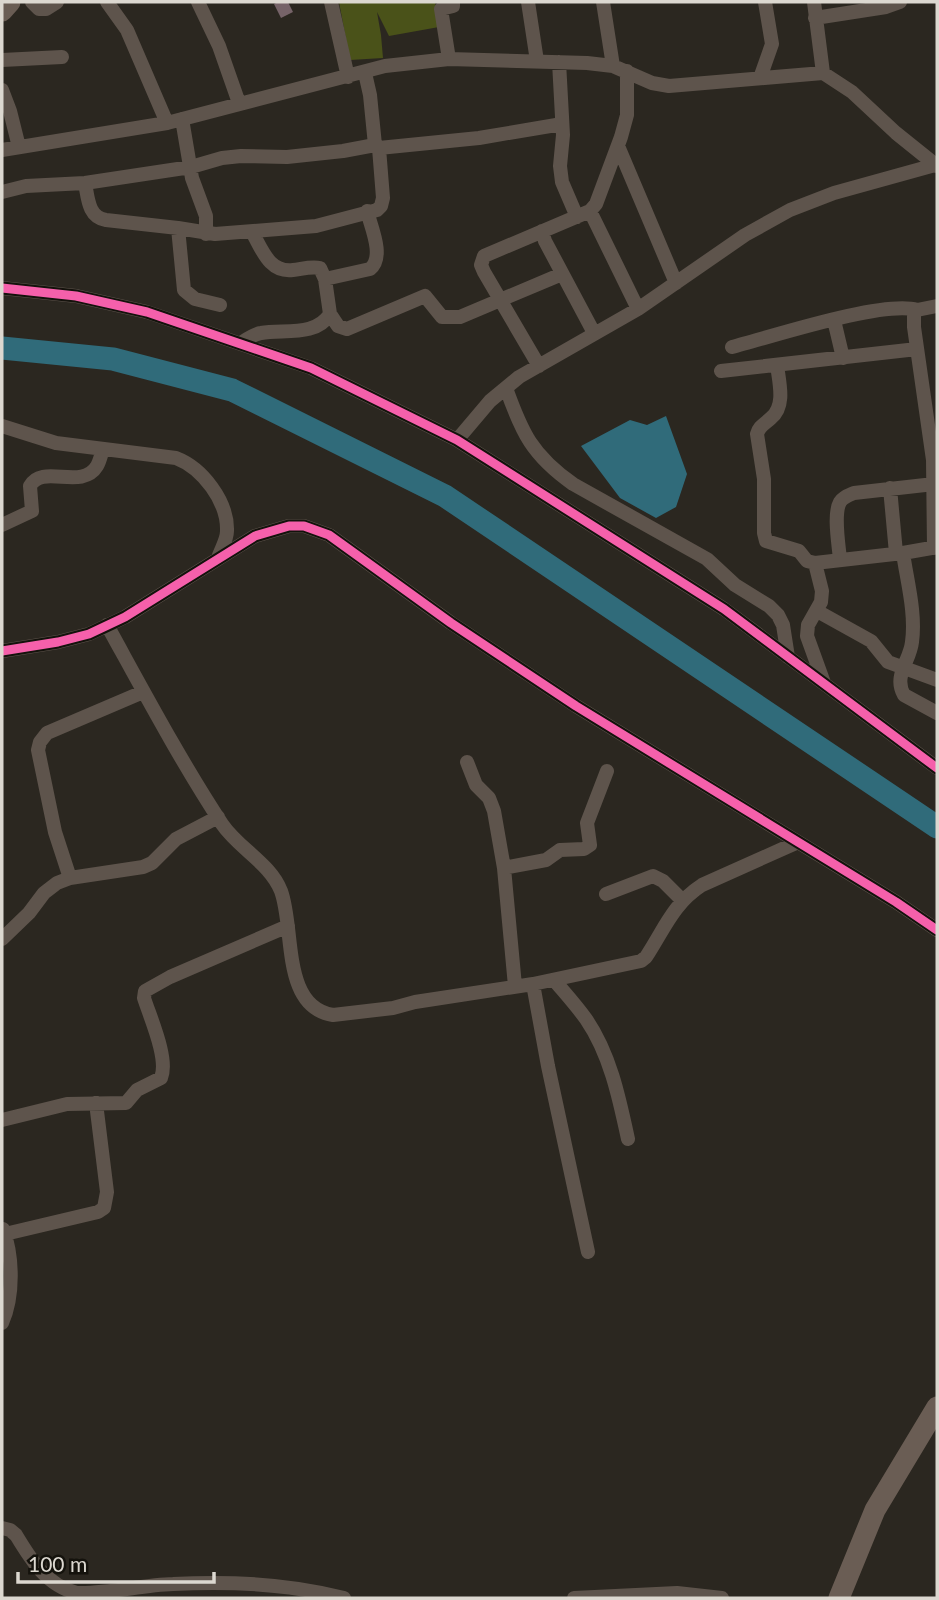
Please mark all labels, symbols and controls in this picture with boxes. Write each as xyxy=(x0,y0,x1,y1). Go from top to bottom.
scale bar xyxy=(18,1540,214,1584)
text: 100 m xyxy=(28,1551,87,1576)

